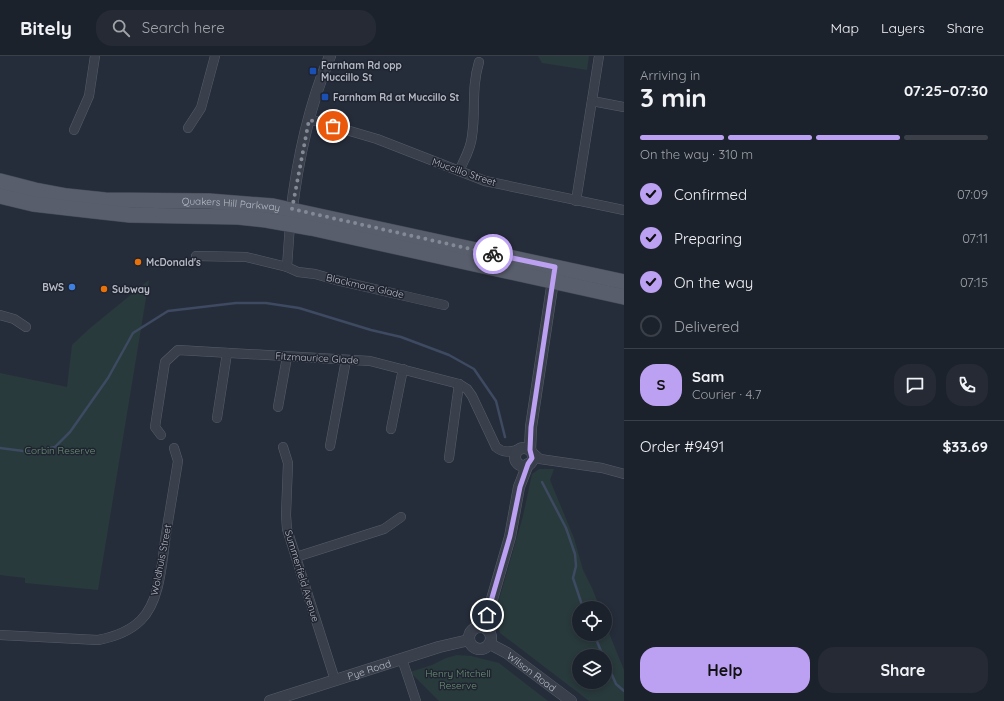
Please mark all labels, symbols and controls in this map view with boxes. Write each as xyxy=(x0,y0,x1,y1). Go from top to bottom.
search box xyxy=(96,10,376,46)
text: Bitely xyxy=(20,16,72,40)
icon: search xyxy=(110,17,132,39)
text: Search here xyxy=(142,18,225,37)
text: Map xyxy=(830,19,859,37)
text: Layers xyxy=(881,19,925,37)
text: Share xyxy=(947,19,984,37)
place label: Farnham Rd opp Muccillo St xyxy=(321,59,402,84)
marker: Farnham Rd opp Muccillo St xyxy=(308,66,318,76)
text: Arriving in xyxy=(640,67,700,83)
text: 3 min xyxy=(640,81,707,114)
text: 07:25–07:30 xyxy=(904,81,988,100)
place label: Farnham Rd at Muccillo St xyxy=(333,91,459,104)
marker: Farnham Rd at Muccillo St xyxy=(320,92,330,102)
pin xyxy=(316,109,350,143)
icon: bag xyxy=(322,115,344,137)
text: On the way · 310 m xyxy=(640,146,753,162)
street label: Muccillo Street xyxy=(430,155,498,189)
icon: check xyxy=(640,183,662,205)
text: Confirmed xyxy=(674,185,747,204)
text: 07:09 xyxy=(957,186,988,202)
street label: Quakers Hill Parkway xyxy=(182,194,282,214)
icon: check xyxy=(640,227,662,249)
text: Preparing xyxy=(674,229,742,248)
text: 07:11 xyxy=(962,230,988,246)
courier xyxy=(473,234,513,274)
icon: bike xyxy=(482,243,504,265)
place label: McDonald's xyxy=(146,256,201,269)
marker: McDonald's xyxy=(133,257,143,267)
street label: Blackmore Glade xyxy=(325,271,406,301)
icon: check xyxy=(640,271,662,293)
text: On the way xyxy=(674,273,753,292)
text: 07:15 xyxy=(960,274,988,290)
place label: BWS xyxy=(42,281,64,294)
marker: BWS xyxy=(67,282,77,292)
place label: Subway xyxy=(112,283,150,296)
marker: Subway xyxy=(99,284,109,294)
text: Delivered xyxy=(674,317,739,336)
street label: Fitzmaurice Glade xyxy=(275,349,359,367)
button: chat xyxy=(894,364,936,406)
button: phone xyxy=(946,364,988,406)
text: Sam xyxy=(692,367,724,386)
text: S xyxy=(657,375,665,394)
text: Courier · 4.7 xyxy=(692,386,761,402)
text: Order #9491 xyxy=(640,437,724,456)
text: $33.69 xyxy=(942,437,988,456)
park label: Corbin Reserve xyxy=(24,444,96,457)
street label: Woldhuis Street xyxy=(148,523,174,597)
street label: Summerfield Avenue xyxy=(282,528,322,624)
pin xyxy=(470,598,504,632)
map controls xyxy=(572,601,612,689)
button: locate xyxy=(572,601,612,641)
icon: home xyxy=(476,604,498,626)
button: Help xyxy=(640,647,810,693)
button: Share xyxy=(818,647,988,693)
street label: Wilson Road xyxy=(504,649,559,694)
button: layers xyxy=(572,649,612,689)
street label: Pye Road xyxy=(346,656,392,682)
park label: Henry Mitchell Reserve xyxy=(425,667,491,692)

